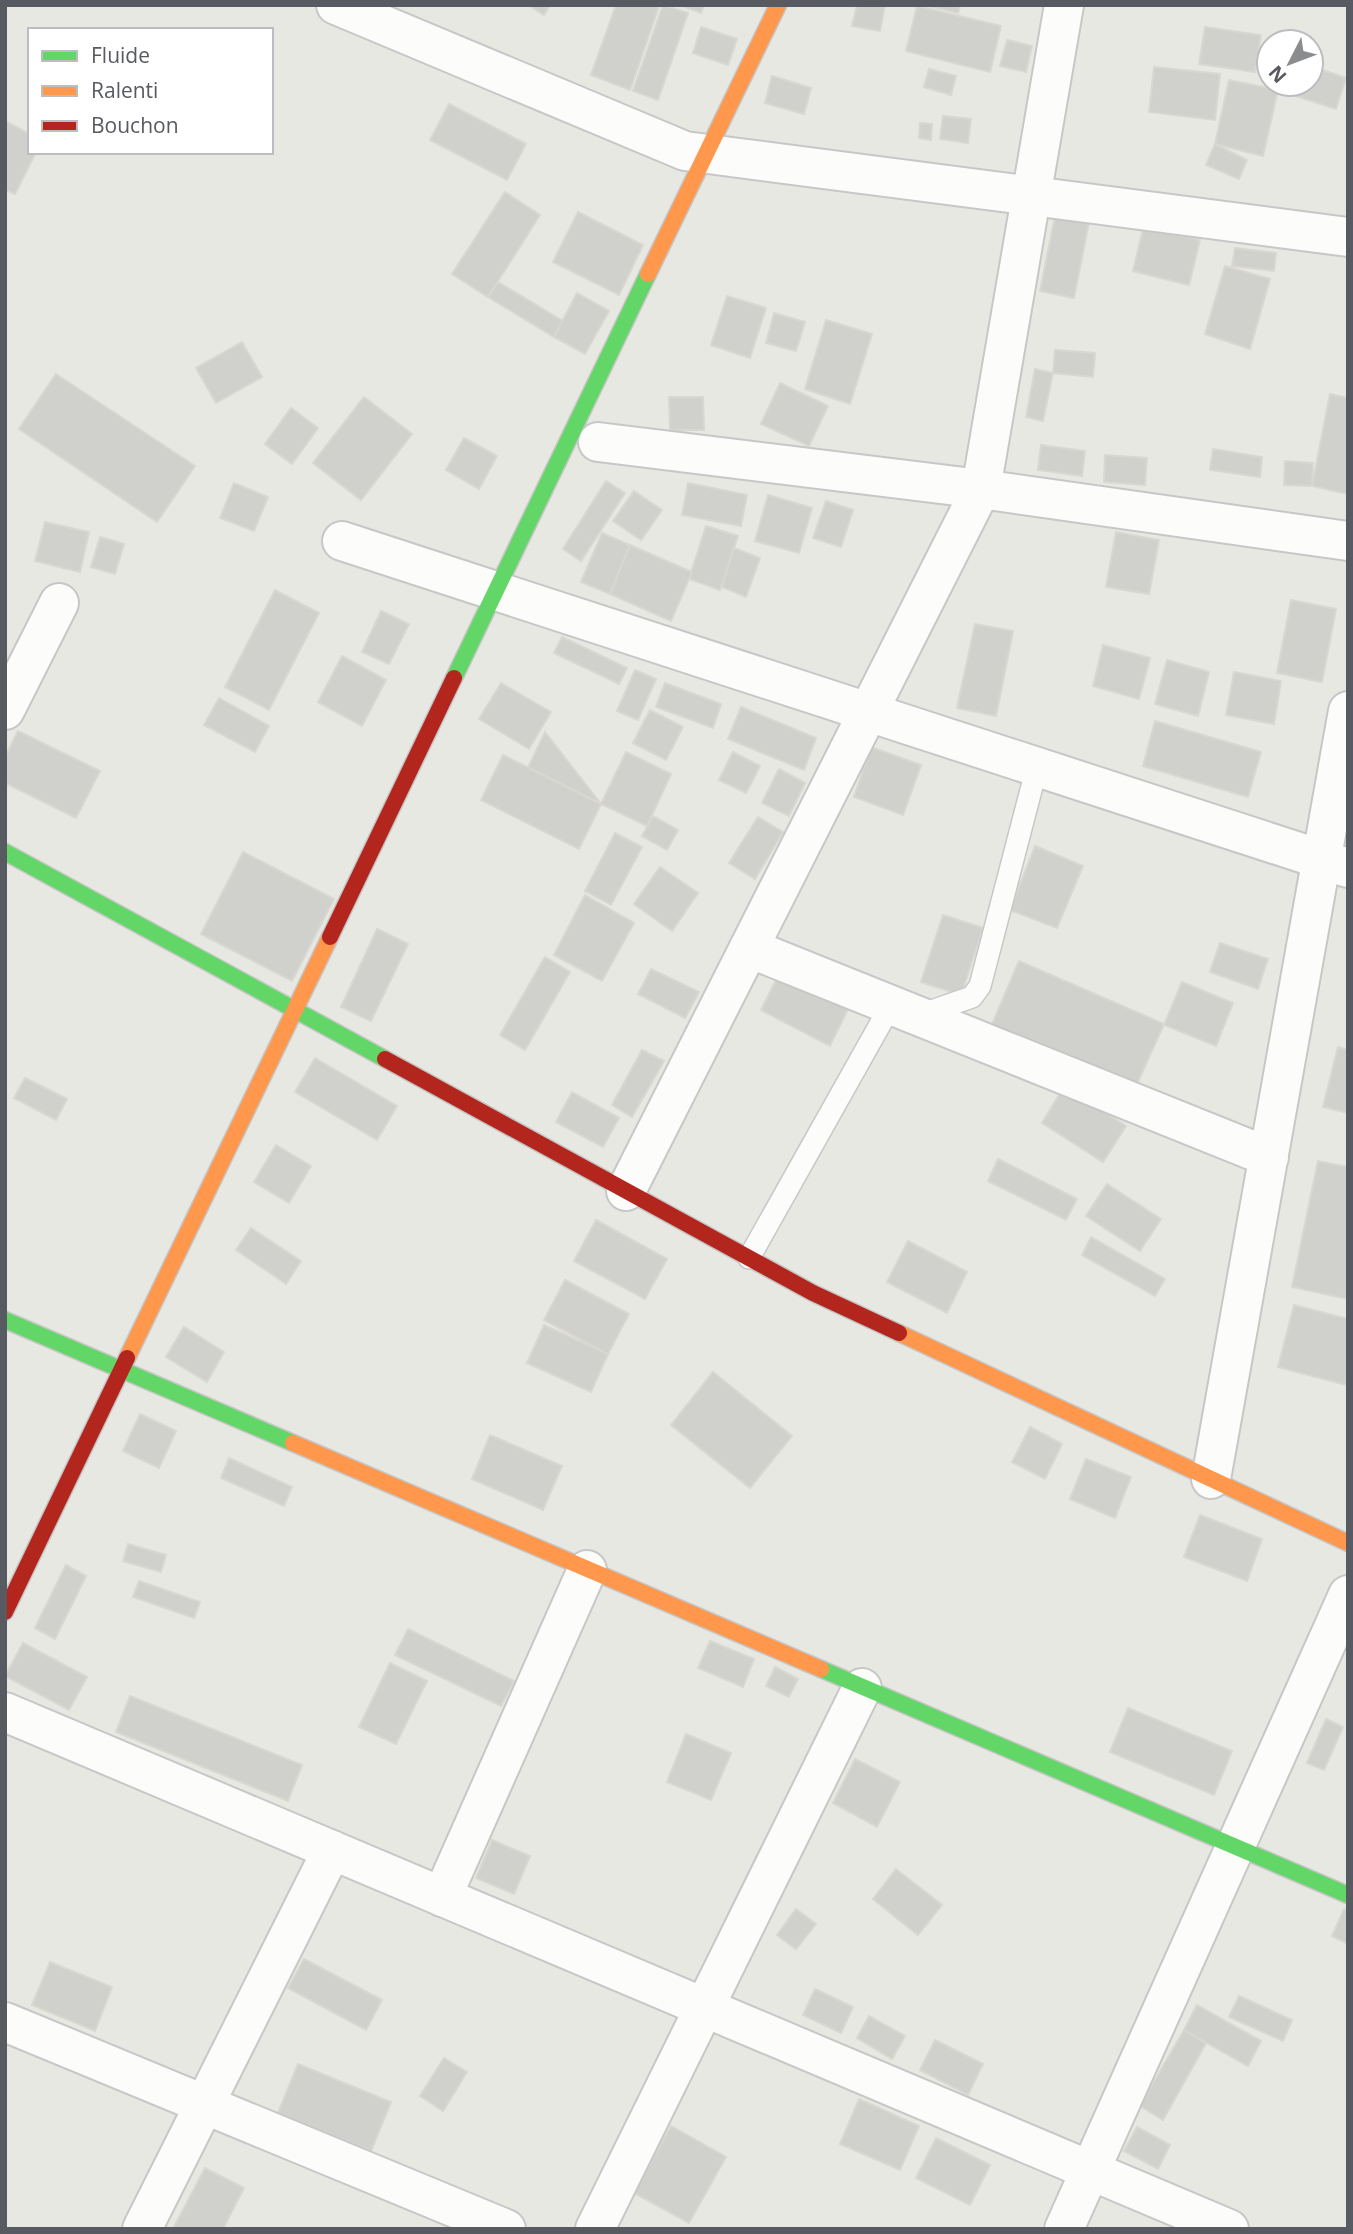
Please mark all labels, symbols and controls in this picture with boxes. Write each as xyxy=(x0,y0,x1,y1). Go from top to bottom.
legend xyxy=(28,28,273,154)
north arrow xyxy=(1255,28,1325,98)
text: Fluide xyxy=(91,41,150,69)
text: N xyxy=(1263,60,1292,89)
text: Ralenti xyxy=(91,76,158,104)
text: Bouchon xyxy=(91,111,179,139)

